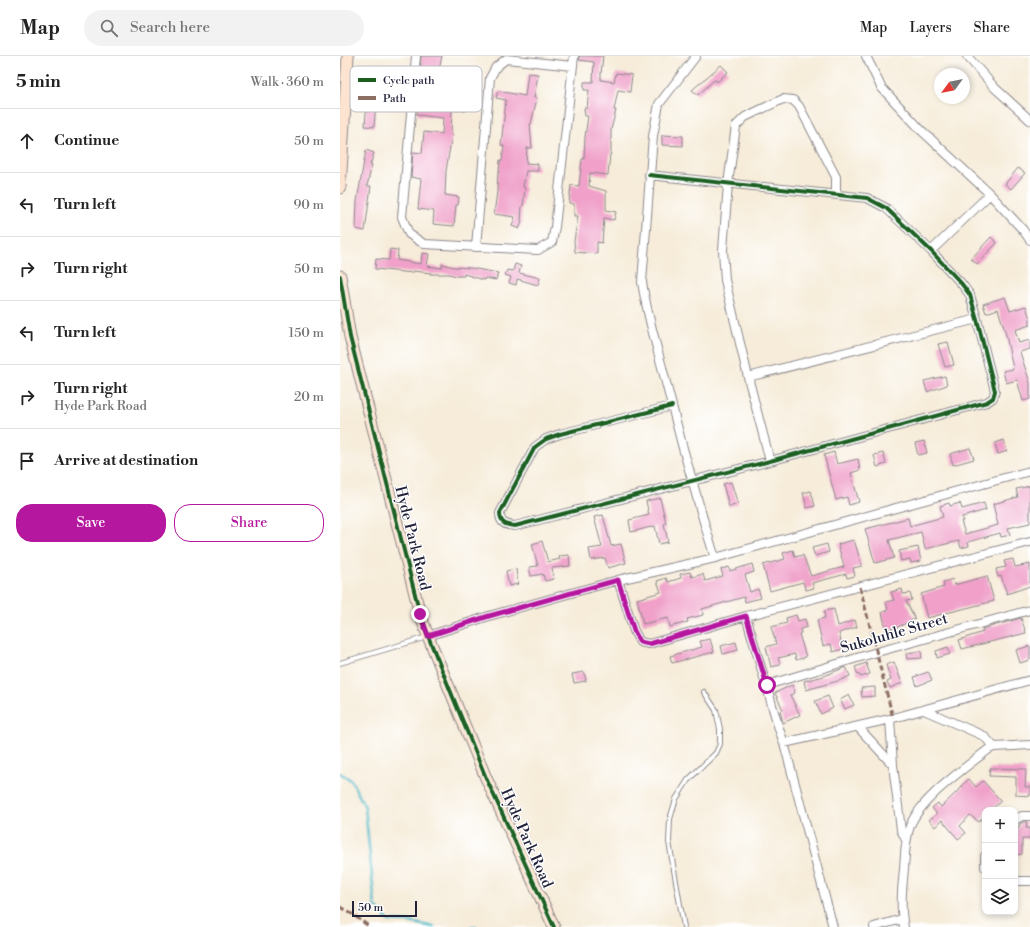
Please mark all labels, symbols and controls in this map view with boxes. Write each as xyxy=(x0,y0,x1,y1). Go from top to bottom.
search box xyxy=(84,10,364,46)
text: Map xyxy=(20,16,60,40)
icon: search xyxy=(98,17,120,39)
text: Search here xyxy=(130,18,210,37)
text: Map xyxy=(860,19,887,37)
text: Layers xyxy=(909,19,952,37)
text: Share xyxy=(974,19,1010,37)
legend xyxy=(350,66,482,112)
north arrow xyxy=(934,68,970,104)
text: 5 min xyxy=(16,71,61,93)
text: Walk · 360 m xyxy=(251,74,324,90)
text: Cycle path xyxy=(383,74,435,88)
text: Path xyxy=(383,92,407,106)
icon: ahead xyxy=(16,130,38,152)
text: Continue xyxy=(54,131,119,150)
text: 50 m xyxy=(294,133,324,149)
icon: left xyxy=(16,194,38,216)
text: Turn left xyxy=(54,195,116,214)
text: 90 m xyxy=(293,197,324,213)
icon: right xyxy=(16,258,38,280)
text: Turn right xyxy=(54,259,128,278)
text: 50 m xyxy=(294,261,324,277)
icon: left xyxy=(16,322,38,344)
text: Turn left xyxy=(54,323,116,342)
text: 150 m xyxy=(289,325,324,341)
text: Turn right xyxy=(54,379,128,398)
icon: right xyxy=(16,386,38,408)
text: 20 m xyxy=(294,389,324,405)
text: Hyde Park Road xyxy=(54,398,147,414)
icon: arrive xyxy=(16,450,38,472)
text: Arrive at destination xyxy=(54,451,198,470)
street label: Hyde Park Road xyxy=(390,484,435,593)
button: Save xyxy=(16,504,166,542)
button: Share xyxy=(174,504,324,542)
route end xyxy=(411,605,429,623)
street label: Sukoluhle Street xyxy=(838,609,951,658)
route start xyxy=(758,676,776,694)
street label: Hyde Park Road xyxy=(496,785,557,891)
map controls xyxy=(982,807,1018,915)
button: + xyxy=(982,807,1018,843)
button: − xyxy=(982,843,1018,879)
button: layers xyxy=(982,879,1018,915)
scale bar xyxy=(352,899,417,918)
text: 50 m xyxy=(358,901,383,915)

